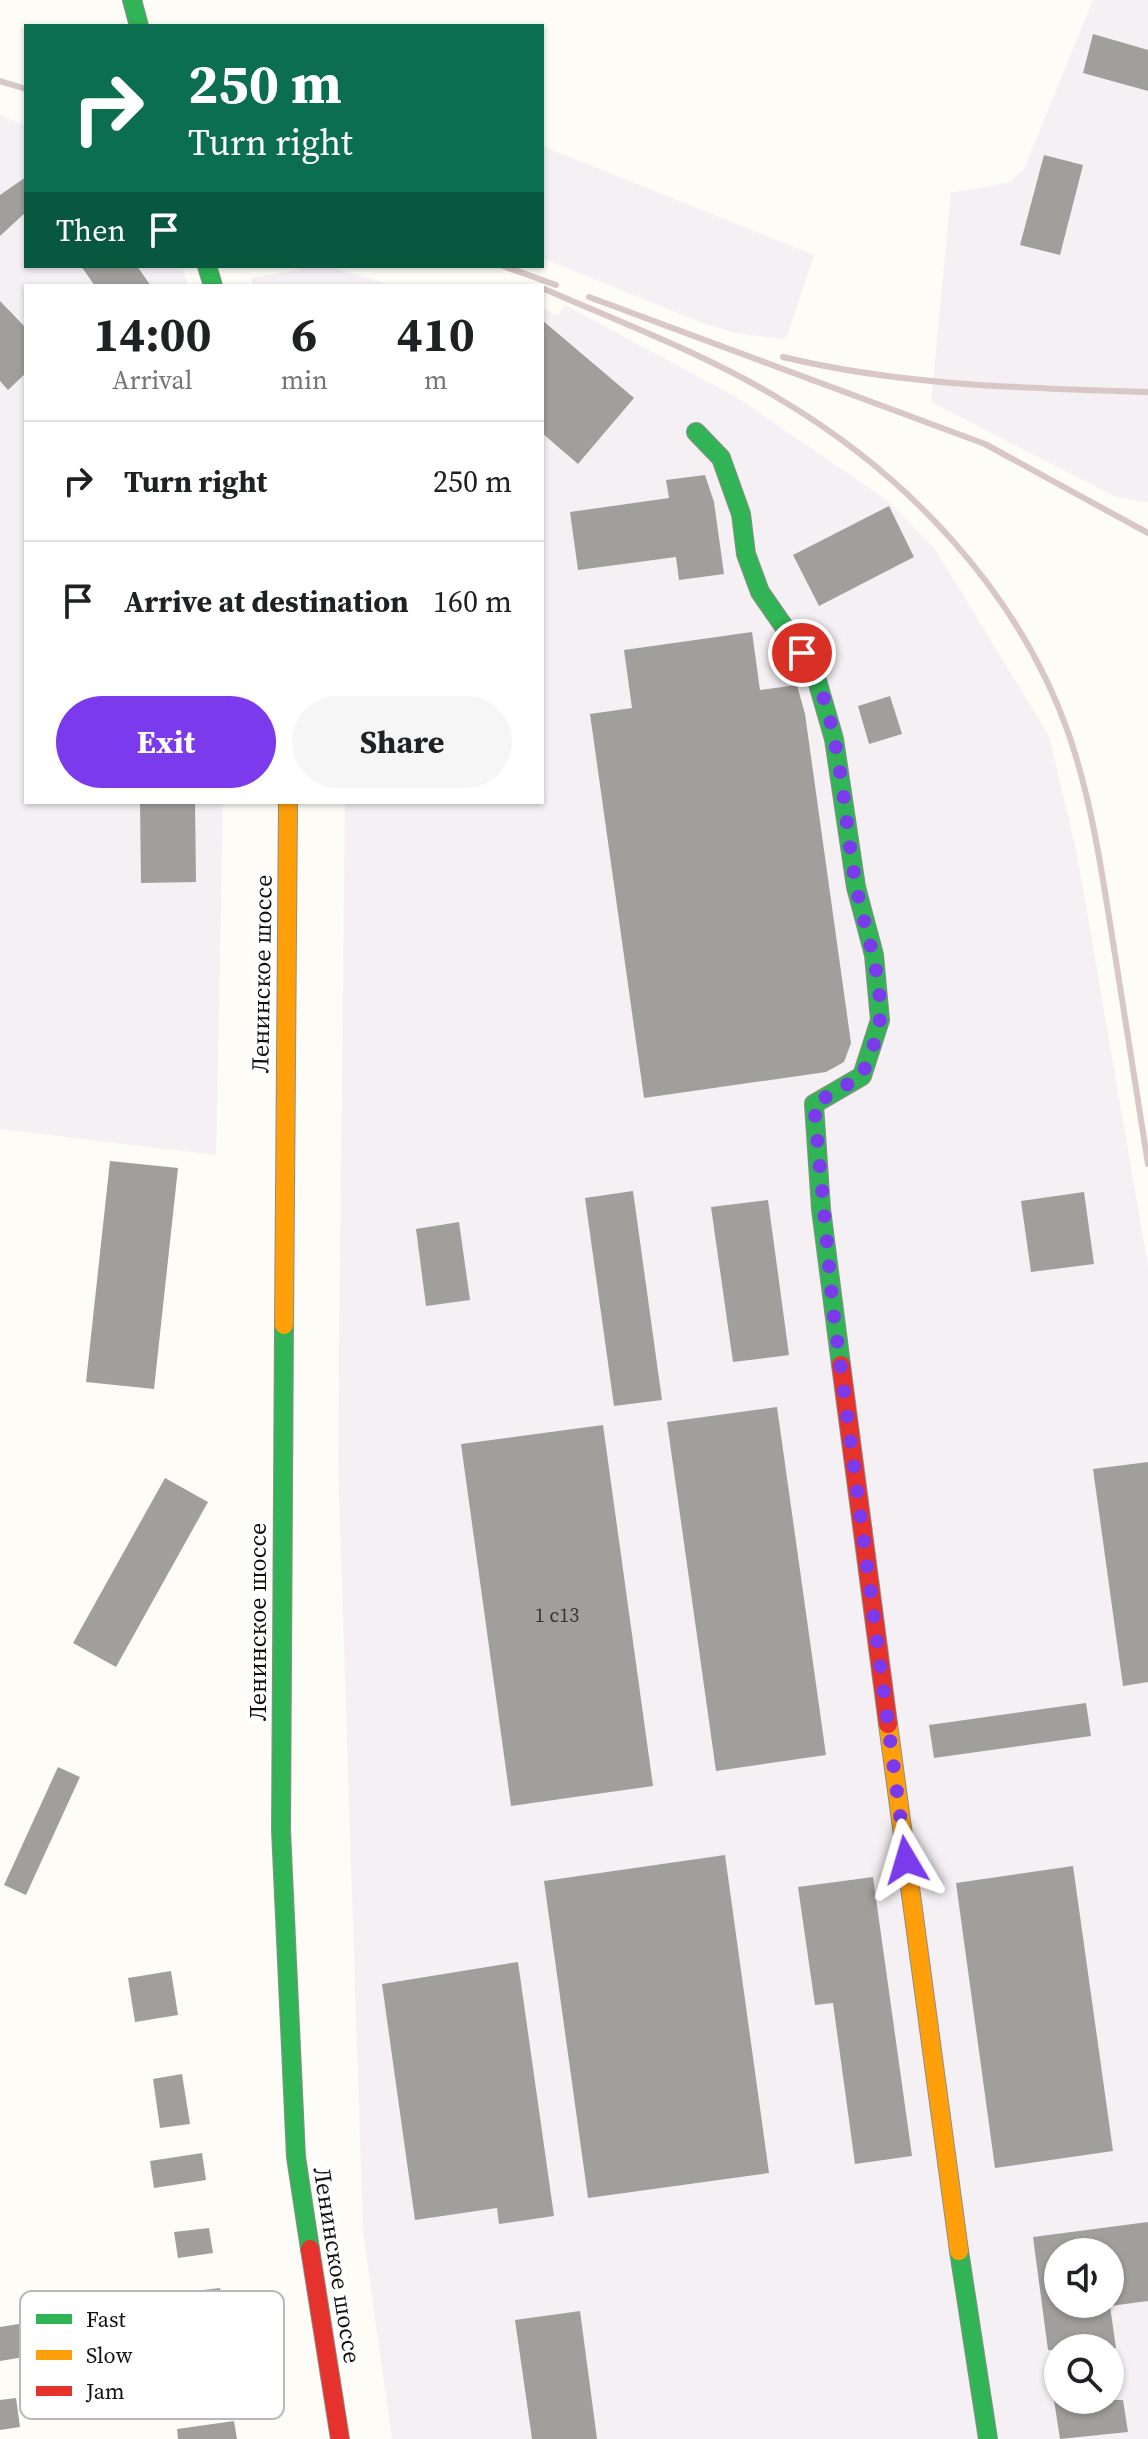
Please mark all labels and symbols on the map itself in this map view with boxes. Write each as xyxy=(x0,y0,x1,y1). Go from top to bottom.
pin xyxy=(768,619,836,687)
street label: Ленинское шоссе xyxy=(243,874,280,1074)
street label: Ленинское шоссе xyxy=(241,1523,274,1721)
house number: 1 с13 xyxy=(535,1601,579,1629)
position arrow xyxy=(864,1818,948,1902)
street label: Ленинское шоссе xyxy=(306,2164,369,2366)
legend xyxy=(20,2291,284,2419)
text: Fast xyxy=(86,2304,127,2334)
text: Slow xyxy=(86,2340,133,2370)
text: Jam xyxy=(85,2376,125,2406)

